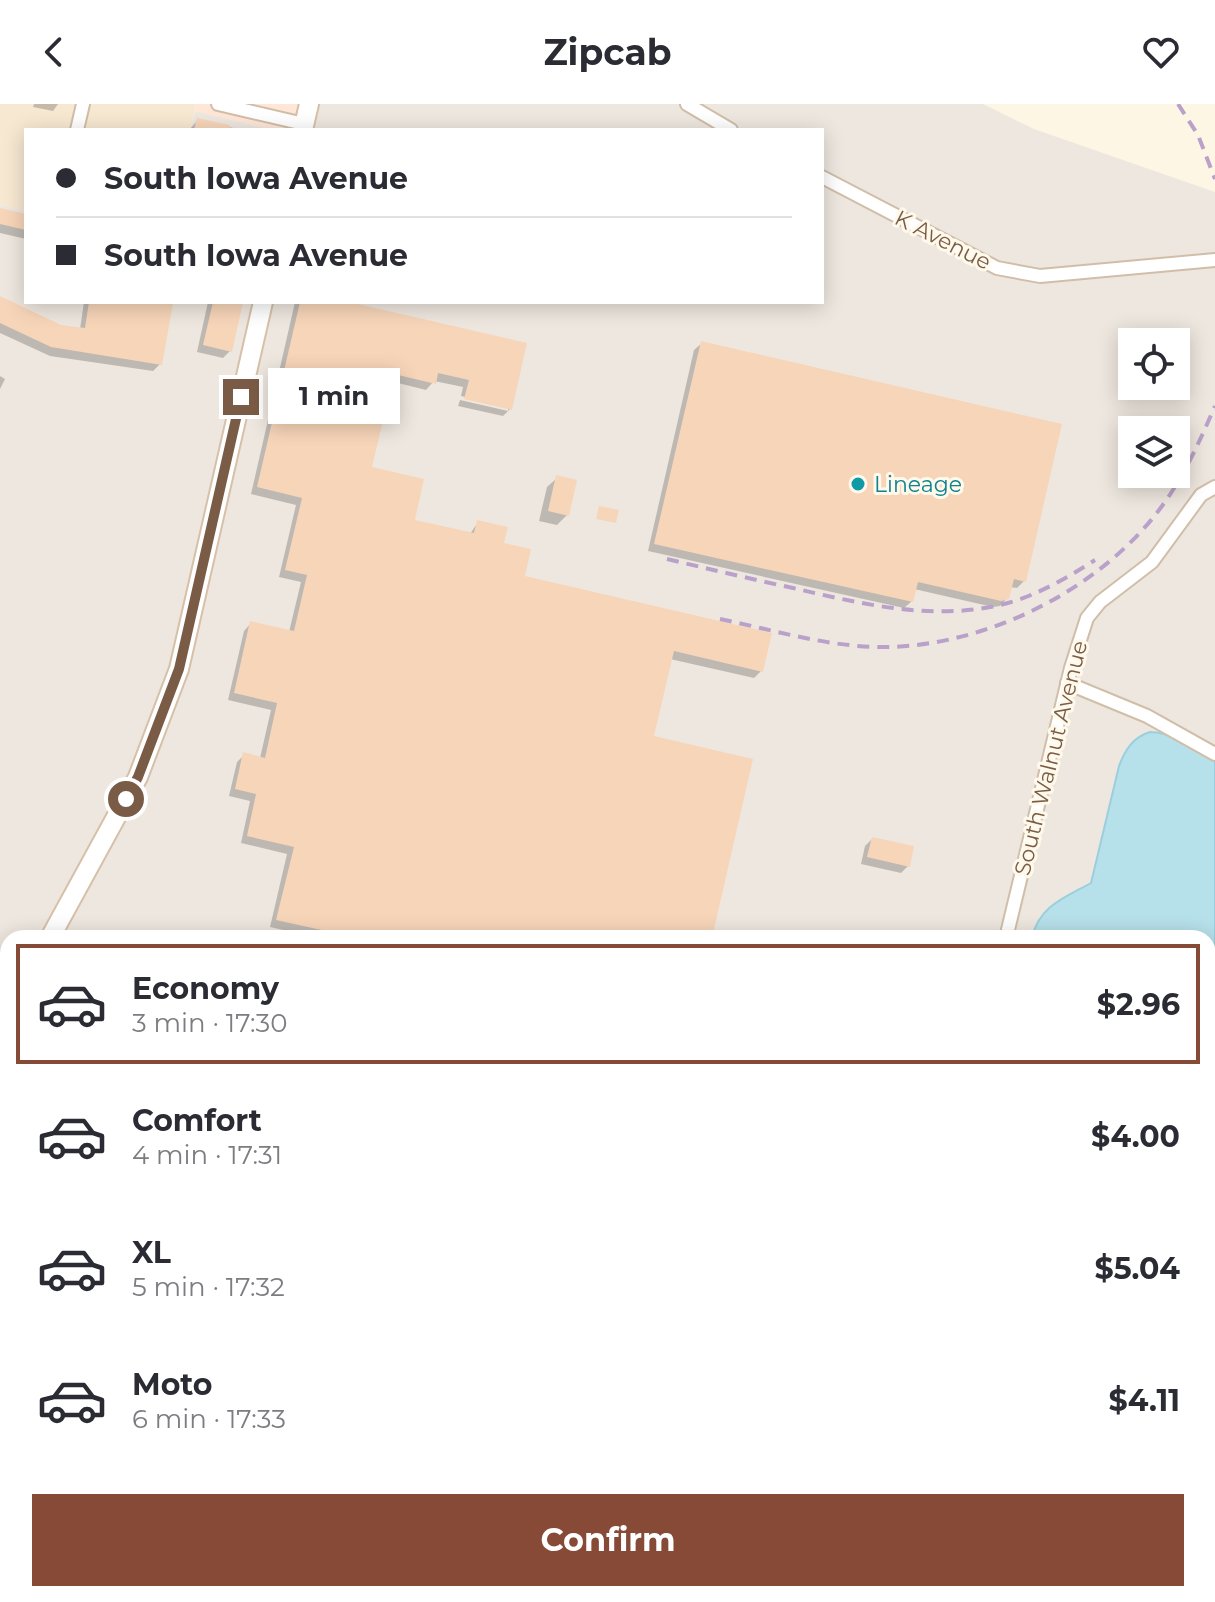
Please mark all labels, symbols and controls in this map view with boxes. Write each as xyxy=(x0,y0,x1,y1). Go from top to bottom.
icon: back xyxy=(32,30,76,74)
text: Zipcab xyxy=(543,30,672,74)
icon: heart xyxy=(1139,30,1183,74)
text: South Iowa Avenue xyxy=(104,160,408,197)
street label: K Avenue xyxy=(890,204,996,276)
text: South Iowa Avenue xyxy=(104,237,408,274)
map controls xyxy=(1118,328,1190,488)
button: locate xyxy=(1118,328,1190,400)
callout: 1 min xyxy=(269,369,401,425)
route end xyxy=(223,379,259,415)
text: 1 min xyxy=(299,380,369,412)
button: layers xyxy=(1118,416,1190,488)
place label: Lineage xyxy=(874,471,962,498)
marker: Lineage xyxy=(849,475,867,493)
street label: South Walnut Avenue xyxy=(1009,638,1093,878)
route start xyxy=(108,781,144,817)
icon: car xyxy=(36,968,108,1040)
text: Economy xyxy=(132,970,279,1007)
text: $2.96 xyxy=(1097,986,1180,1023)
text: 3 min · 17:30 xyxy=(132,1007,287,1039)
icon: car xyxy=(36,1100,108,1172)
text: Comfort xyxy=(132,1102,262,1139)
text: $4.00 xyxy=(1091,1118,1180,1155)
text: 4 min · 17:31 xyxy=(132,1139,282,1171)
icon: car xyxy=(36,1232,108,1304)
text: XL xyxy=(132,1234,171,1271)
text: $5.04 xyxy=(1095,1250,1180,1287)
text: 5 min · 17:32 xyxy=(132,1271,285,1303)
icon: car xyxy=(36,1364,108,1436)
text: Moto xyxy=(132,1366,213,1403)
text: $4.11 xyxy=(1108,1382,1180,1419)
text: 6 min · 17:33 xyxy=(132,1403,286,1435)
button: Confirm xyxy=(32,1494,1184,1586)

